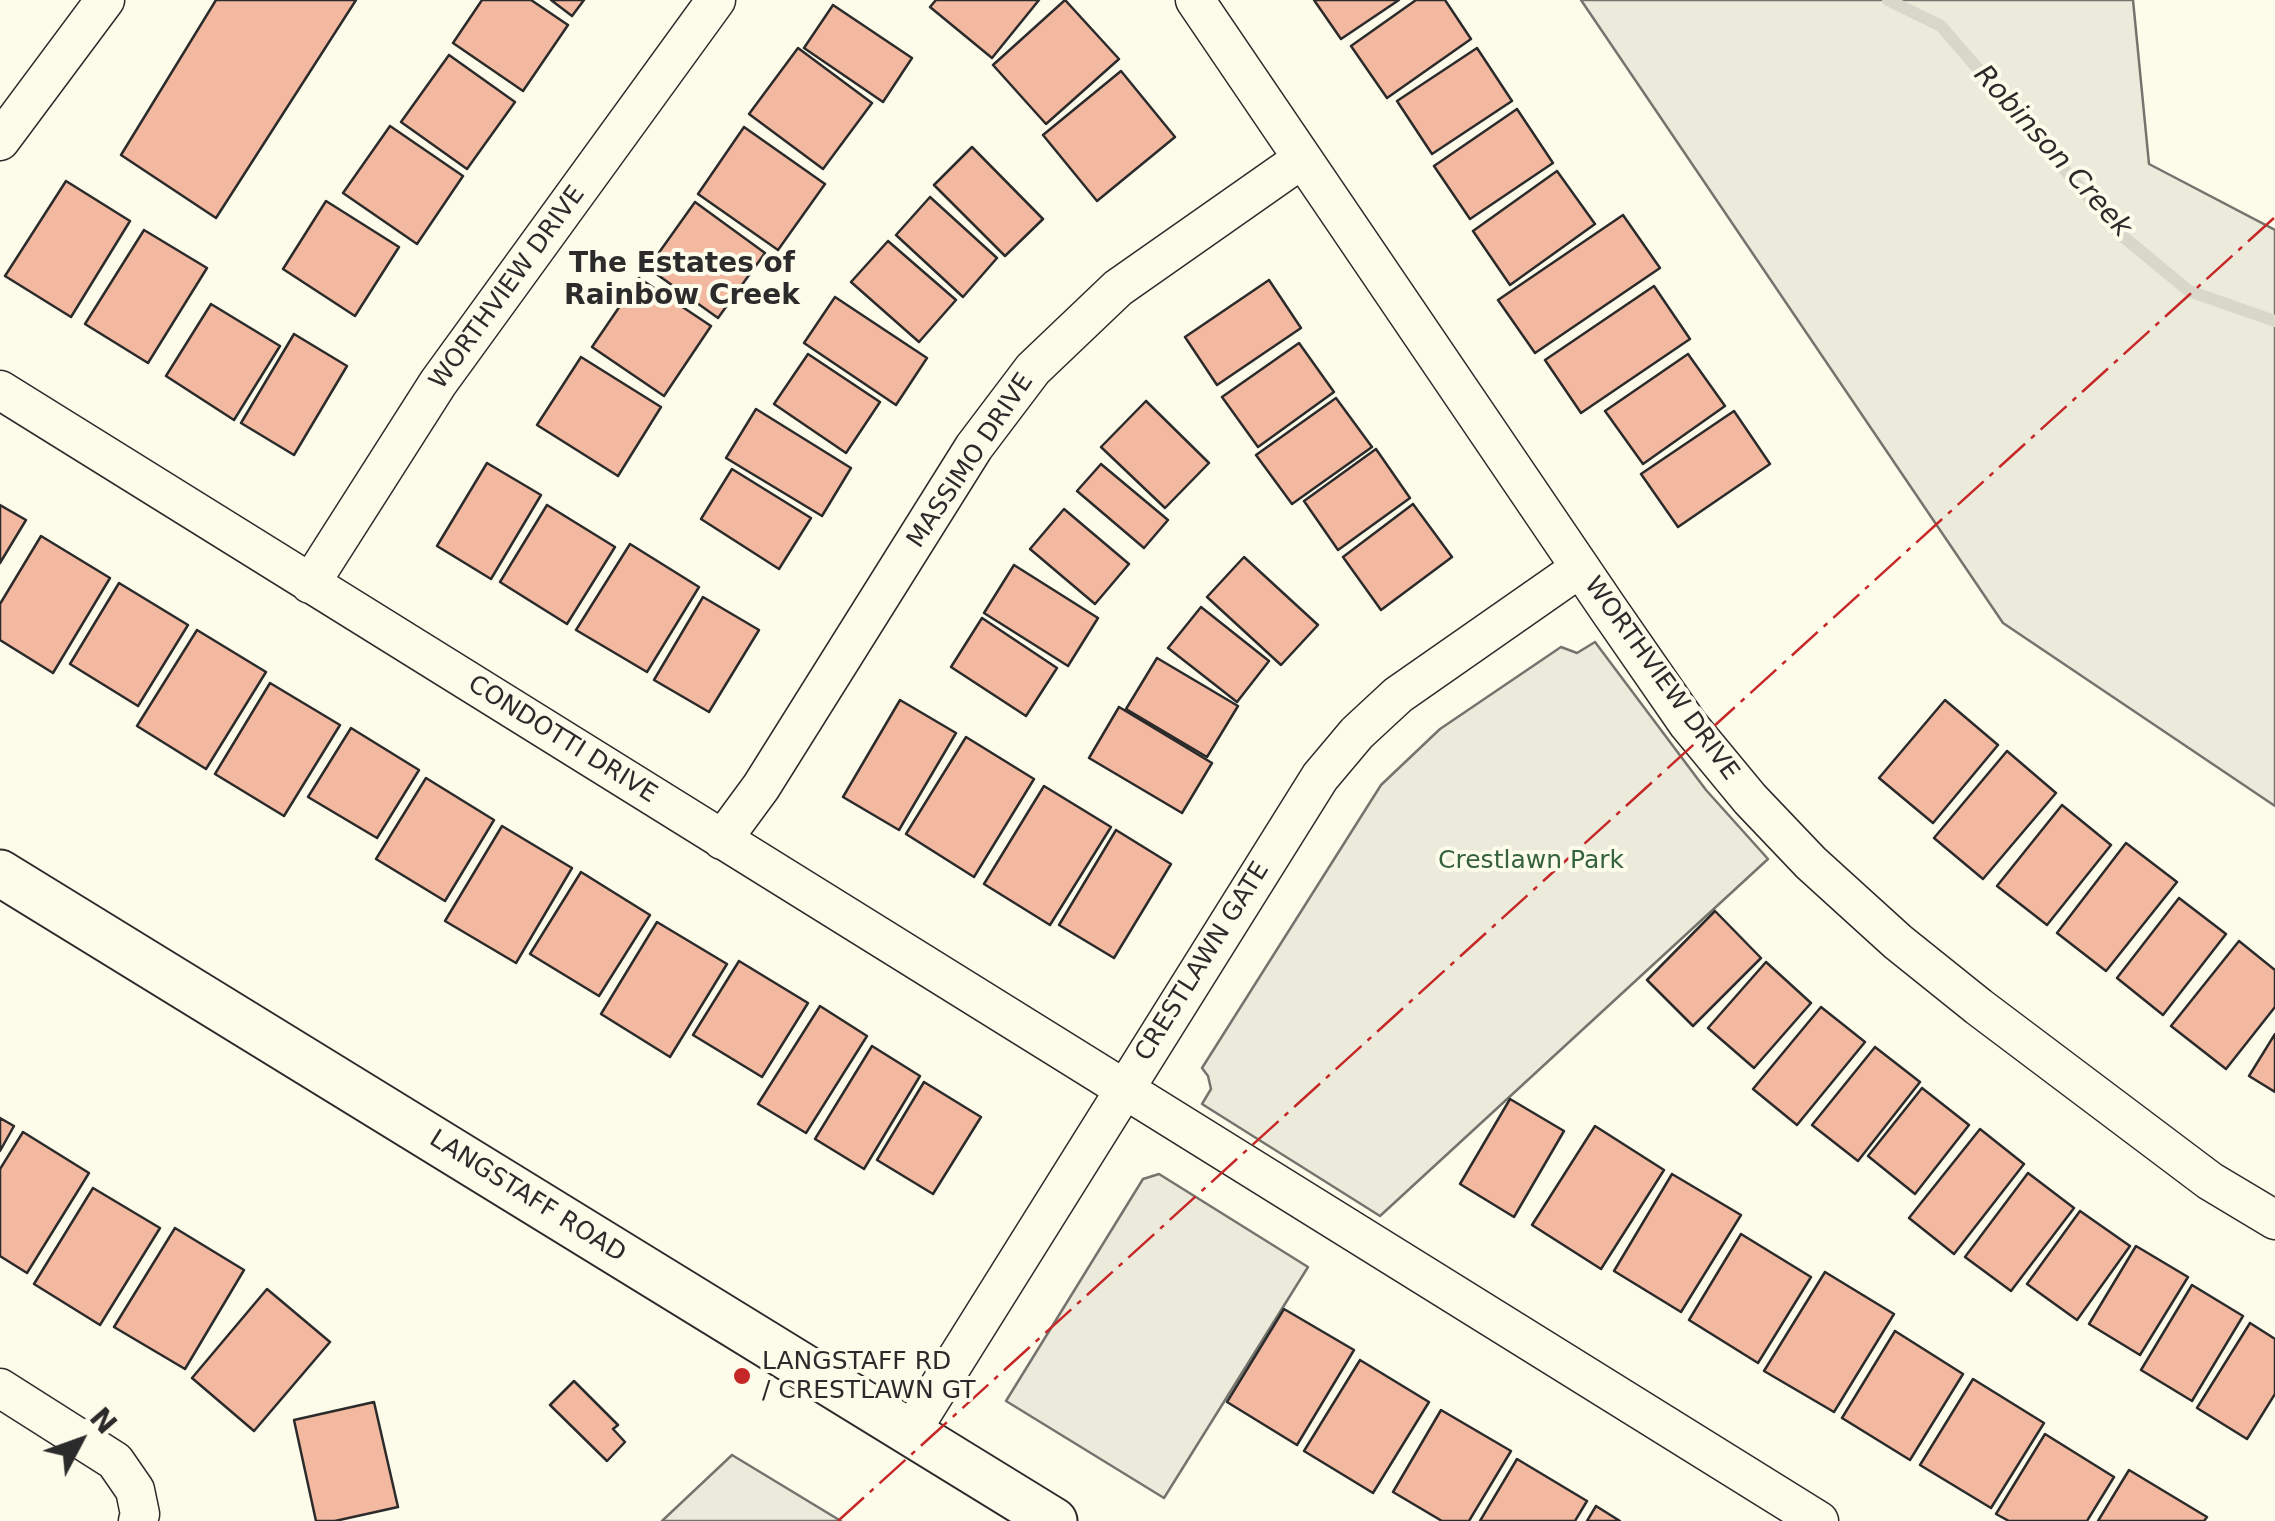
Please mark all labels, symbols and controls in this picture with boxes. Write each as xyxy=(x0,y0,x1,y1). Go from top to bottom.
water label: Robinson Creek xyxy=(1966,59,2138,245)
street label: WORTHVIEW DRIVE xyxy=(424,181,592,395)
district label: The Estates of Rainbow Creek xyxy=(564,248,800,314)
street label: MASSIMO DRIVE xyxy=(902,368,1040,554)
street label: WORTHVIEW DRIVE xyxy=(1577,572,1745,786)
street label: CONDOTTI DRIVE xyxy=(462,670,662,810)
park label: Crestlawn Park xyxy=(1438,846,1624,876)
street label: CRESTLAWN GATE xyxy=(1130,857,1276,1067)
street label: LANGSTAFF ROAD xyxy=(423,1124,631,1270)
place label: LANGSTAFF RD / CRESTLAWN GT xyxy=(762,1347,975,1406)
marker: LANGSTAFF RD / CRESTLAWN GT xyxy=(731,1365,753,1387)
north arrow xyxy=(30,1391,130,1491)
text: N xyxy=(83,1401,123,1441)

